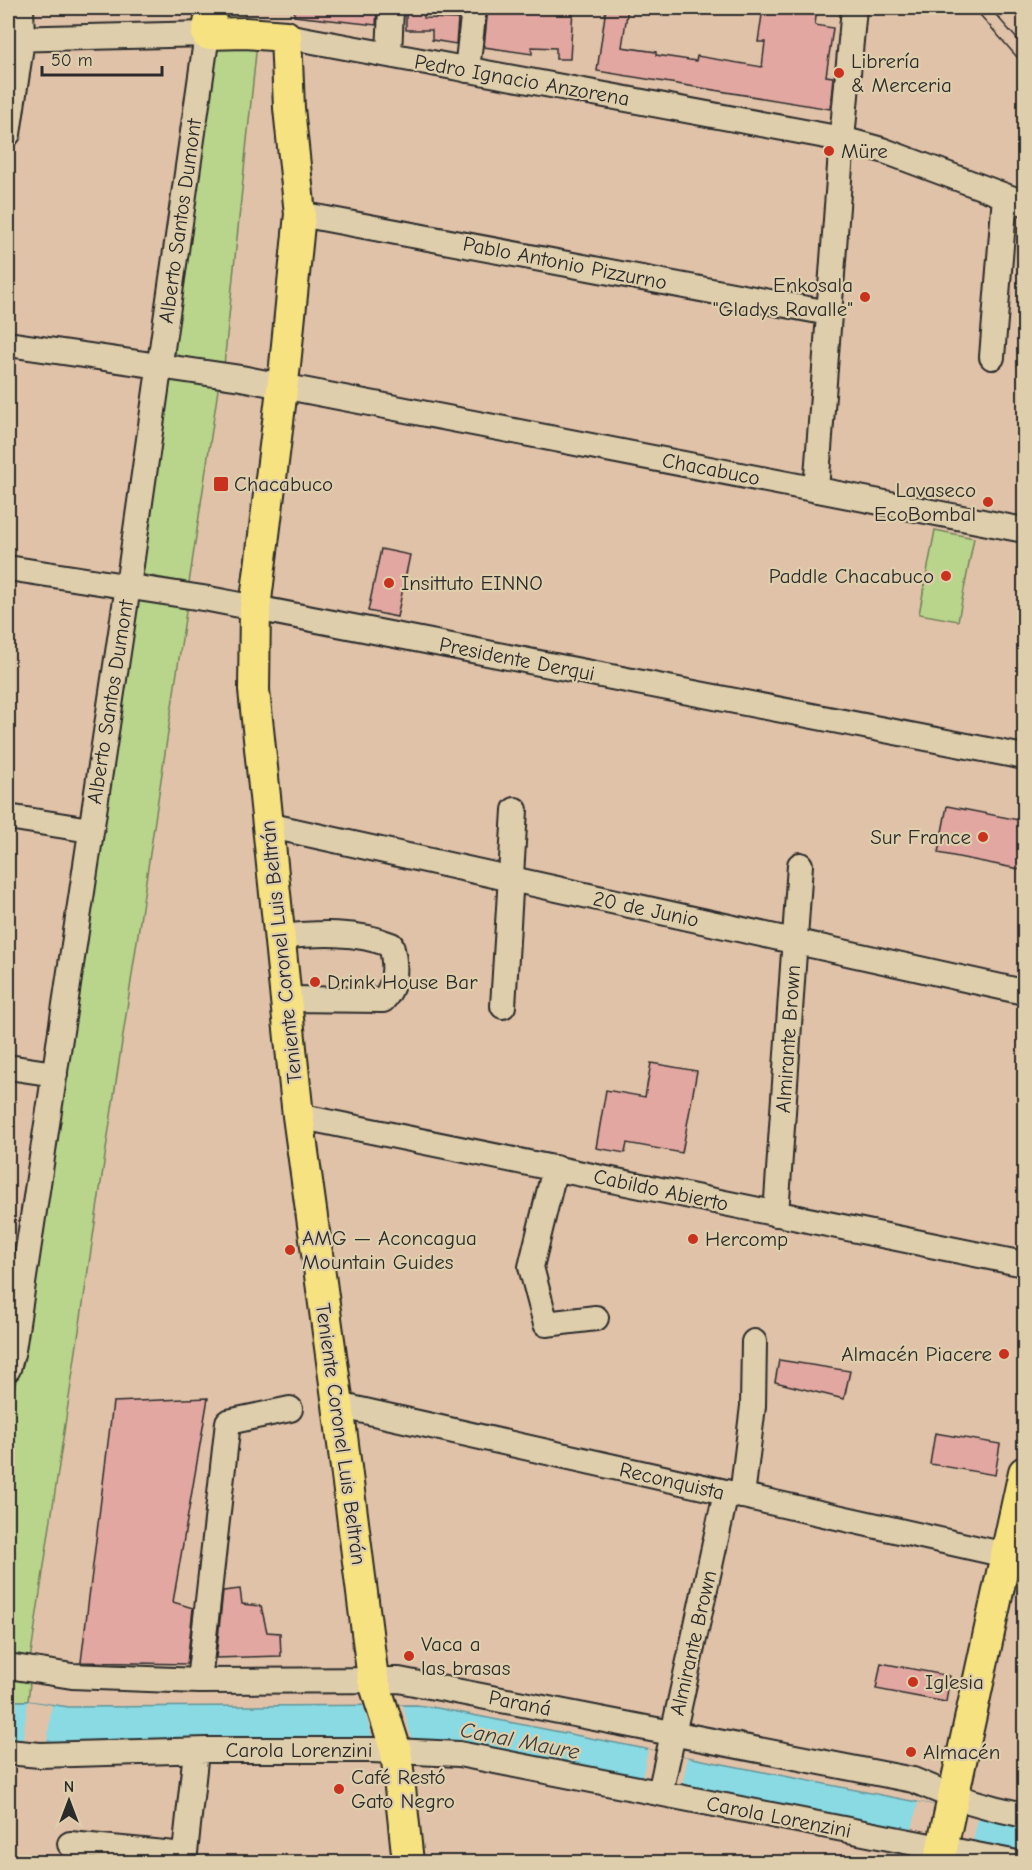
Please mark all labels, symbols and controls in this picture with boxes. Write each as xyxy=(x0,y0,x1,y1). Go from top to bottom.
scale bar xyxy=(42,39,162,77)
street label: Pedro Ignacio Anzorena xyxy=(413,49,631,111)
place label: Librería & Merceria xyxy=(851,49,952,97)
text: 50 m xyxy=(51,50,93,71)
marker: Librería & Merceria xyxy=(832,66,846,80)
street label: Alberto Santos Dumont xyxy=(154,116,206,325)
place label: Müre xyxy=(841,139,888,163)
marker: Müre xyxy=(822,144,836,158)
street label: Pablo Antonio Pizzurno xyxy=(461,231,669,295)
place label: Enkosala "Gladys Ravalle" xyxy=(713,273,853,321)
marker: Enkosala "Gladys Ravalle" xyxy=(858,290,872,304)
street label: Chacabuco xyxy=(660,448,762,490)
place label: Chacabuco xyxy=(234,472,333,496)
marker: Chacabuco xyxy=(212,475,230,493)
place label: Lavaseco EcoBombal xyxy=(874,478,976,526)
marker: Lavaseco EcoBombal xyxy=(981,495,995,509)
place label: Paddle Chacabuco xyxy=(769,564,934,588)
marker: Paddle Chacabuco xyxy=(939,569,953,583)
place label: Insittuto EINNO xyxy=(401,571,543,595)
marker: Insittuto EINNO xyxy=(382,576,396,590)
street label: Alberto Santos Dumont xyxy=(82,597,138,806)
street label: Presidente Derqui xyxy=(437,632,597,686)
street label: Teniente Coronel Luis Beltrán xyxy=(255,820,307,1084)
place label: Sur France xyxy=(870,825,971,849)
marker: Sur France xyxy=(976,830,990,844)
street label: 20 de Junio xyxy=(591,886,701,932)
street label: Almirante Brown xyxy=(771,964,805,1114)
place label: Drink House Bar xyxy=(327,970,478,994)
marker: Drink House Bar xyxy=(308,975,322,989)
street label: Cabildo Abierto xyxy=(591,1164,731,1216)
place label: AMG — Aconcagua Mountain Guides xyxy=(302,1226,477,1274)
place label: Hercomp xyxy=(705,1227,788,1251)
marker: Hercomp xyxy=(686,1232,700,1246)
marker: AMG — Aconcagua Mountain Guides xyxy=(283,1243,297,1257)
street label: Teniente Coronel Luis Beltrán xyxy=(311,1302,371,1566)
place label: Almacén Piacere xyxy=(841,1342,992,1366)
marker: Almacén Piacere xyxy=(997,1347,1011,1361)
street label: Reconquista xyxy=(617,1457,727,1505)
street label: Almirante Brown xyxy=(665,1568,721,1718)
place label: Vaca a las brasas xyxy=(421,1632,510,1680)
marker: Vaca a las brasas xyxy=(402,1649,416,1663)
place label: Iglesia xyxy=(925,1670,984,1694)
marker: Iglesia xyxy=(906,1675,920,1689)
street label: Paraná xyxy=(487,1685,553,1721)
water label: Canal Maure xyxy=(458,1717,582,1765)
street label: Carola Lorenzini xyxy=(226,1738,372,1762)
place label: Almacén xyxy=(923,1740,1000,1764)
marker: Almacén xyxy=(904,1745,918,1759)
place label: Café Restó Gato Negro xyxy=(351,1765,455,1813)
north arrow xyxy=(39,1771,99,1831)
text: N xyxy=(64,1778,74,1796)
marker: Café Restó Gato Negro xyxy=(332,1782,346,1796)
street label: Carola Lorenzini xyxy=(705,1791,853,1843)

